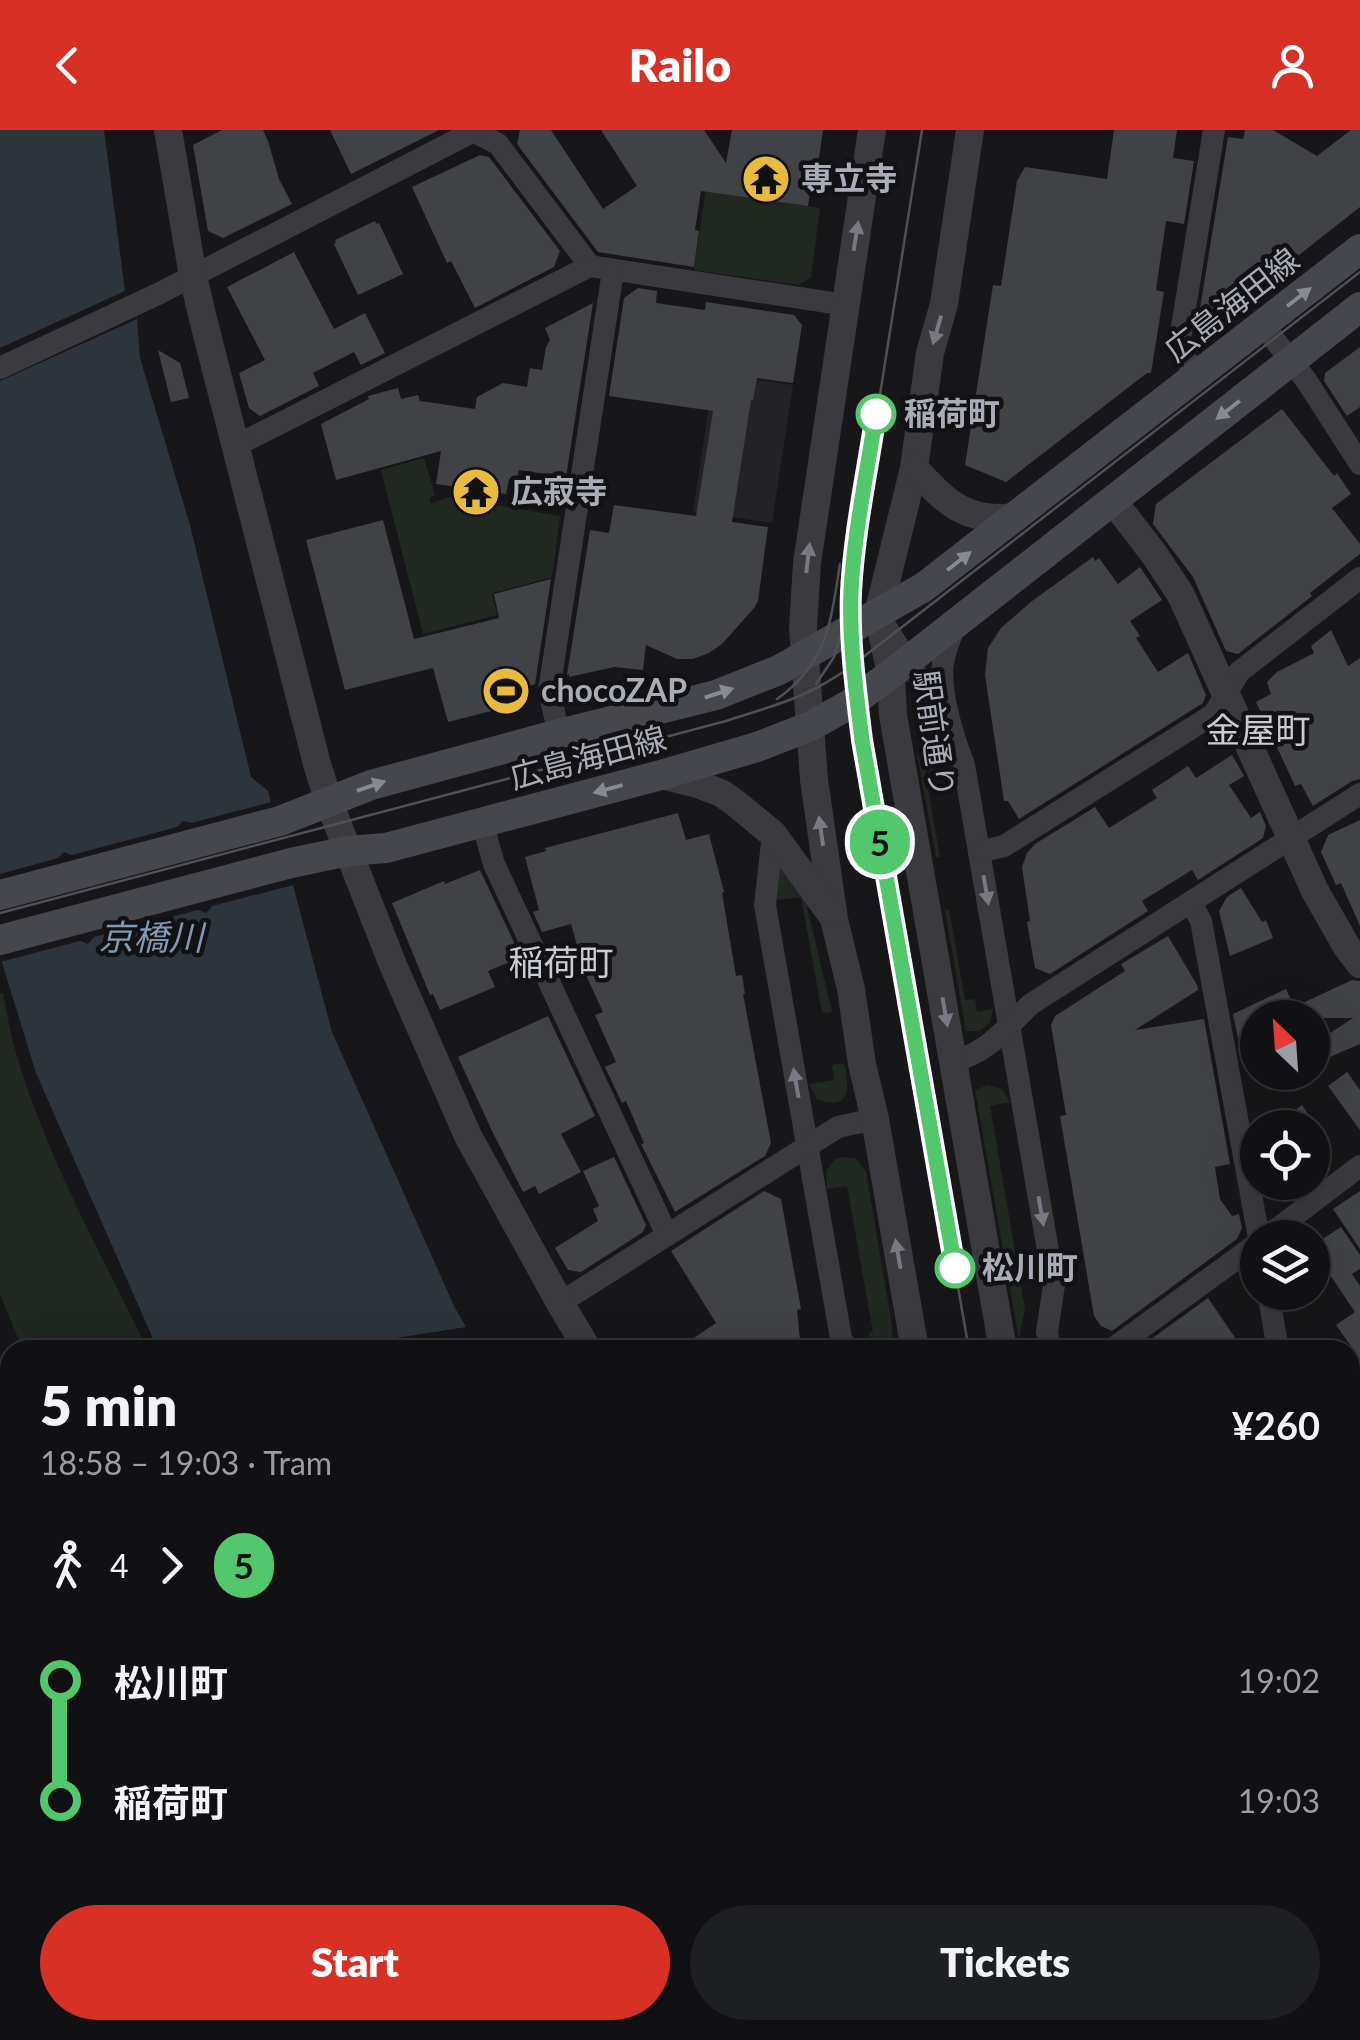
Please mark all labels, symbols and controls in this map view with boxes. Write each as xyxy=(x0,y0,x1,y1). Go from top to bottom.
icon: back xyxy=(40,38,95,93)
text: Railo xyxy=(629,38,731,92)
icon: person xyxy=(1265,38,1320,93)
temple icon: 専立寺 xyxy=(740,153,792,205)
place label: 専立寺 xyxy=(801,158,897,197)
one-way arrow xyxy=(849,220,865,252)
street label: 広島海田線 xyxy=(1156,239,1306,368)
one-way arrow xyxy=(1286,287,1312,308)
one-way arrow xyxy=(928,314,944,345)
place label: 稲荷町 xyxy=(904,393,1000,432)
marker: 稲荷町 xyxy=(857,395,895,433)
one-way arrow xyxy=(1215,399,1240,420)
temple icon: 広寂寺 xyxy=(450,466,502,518)
place label: 広寂寺 xyxy=(511,471,607,510)
one-way arrow xyxy=(800,541,816,573)
one-way arrow xyxy=(946,551,972,571)
sports icon: chocoZAP xyxy=(480,665,532,717)
street label: 駅前通り xyxy=(907,668,964,800)
place label: chocoZAP xyxy=(541,670,687,709)
one-way arrow xyxy=(704,685,735,700)
district label: 金屋町 xyxy=(1205,708,1311,750)
street label: 広島海田線 xyxy=(505,717,670,796)
one-way arrow xyxy=(357,778,387,793)
one-way arrow xyxy=(592,781,623,797)
line badge: 5 xyxy=(848,810,912,874)
one-way arrow xyxy=(813,815,829,846)
text: 5 xyxy=(870,821,890,863)
one-way arrow xyxy=(979,875,994,907)
water label: 京橋川 xyxy=(98,915,207,957)
district label: 稲荷町 xyxy=(508,940,614,982)
one-way arrow xyxy=(938,997,953,1028)
north arrow xyxy=(1240,1000,1330,1090)
map controls xyxy=(1240,1000,1330,1310)
one-way arrow xyxy=(788,1067,803,1098)
button: locate xyxy=(1240,1110,1330,1200)
one-way arrow xyxy=(1034,1195,1049,1227)
button: layers xyxy=(1240,1220,1330,1310)
one-way arrow xyxy=(890,1238,905,1269)
place label: 松川町 xyxy=(982,1247,1078,1286)
marker: 松川町 xyxy=(936,1249,974,1287)
text: 5 min xyxy=(40,1372,177,1438)
text: ¥260 xyxy=(1232,1402,1320,1448)
text: 18:58 – 19:03 · Tram xyxy=(40,1443,332,1482)
icon: walk xyxy=(40,1538,95,1593)
icon: forward xyxy=(144,1538,199,1593)
text: 5 xyxy=(234,1544,254,1586)
text: 4 xyxy=(110,1546,129,1585)
text: 松川町 xyxy=(114,1659,228,1705)
text: 19:02 xyxy=(1238,1661,1320,1700)
text: 稲荷町 xyxy=(114,1779,228,1825)
text: 19:03 xyxy=(1238,1781,1320,1820)
button: Start xyxy=(40,1905,670,2020)
button: Tickets xyxy=(690,1905,1320,2020)

